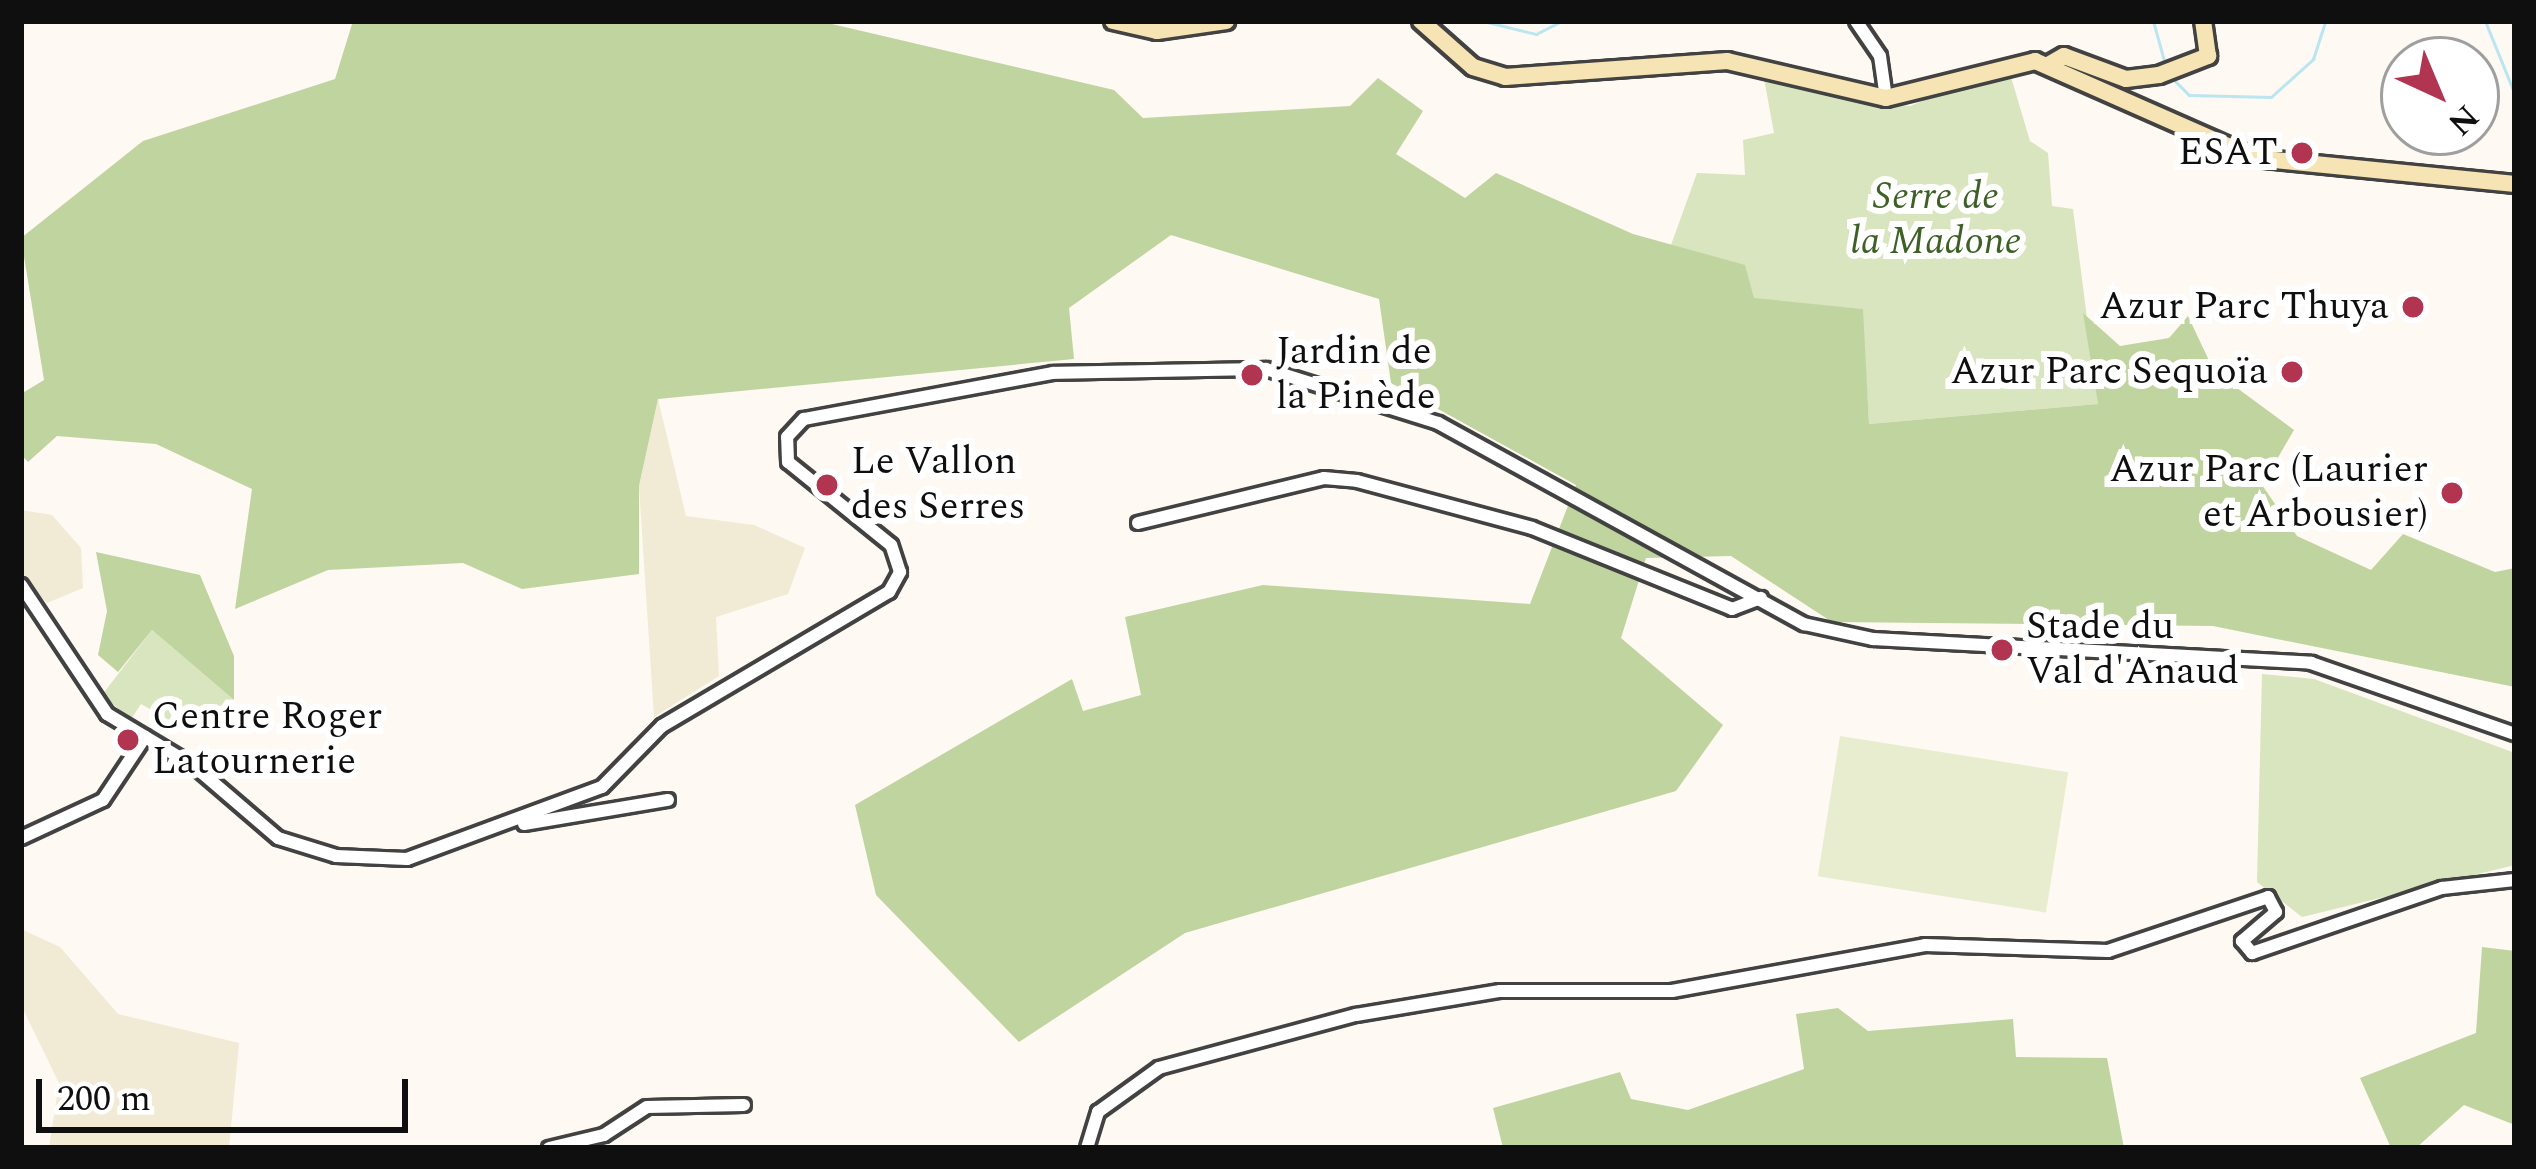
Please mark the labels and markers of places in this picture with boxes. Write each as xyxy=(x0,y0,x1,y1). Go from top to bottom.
place label: ESAT xyxy=(2178,130,2278,176)
marker: ESAT xyxy=(2289,140,2315,166)
place label: Azur Parc Thuya xyxy=(2099,284,2389,330)
marker: Azur Parc Thuya xyxy=(2400,294,2426,320)
place label: Jardin de la Pinède xyxy=(1276,330,1436,421)
place label: Azur Parc Sequoïa xyxy=(1950,349,2268,395)
marker: Azur Parc Sequoïa xyxy=(2279,359,2305,385)
marker: Jardin de la Pinède xyxy=(1239,362,1265,388)
place label: Le Vallon des Serres xyxy=(851,440,1025,531)
place label: Azur Parc (Laurier et Arbousier) xyxy=(2109,448,2428,539)
marker: Le Vallon des Serres xyxy=(814,472,840,498)
marker: Azur Parc (Laurier et Arbousier) xyxy=(2439,480,2465,506)
place label: Stade du Val d'Anaud xyxy=(2026,605,2239,696)
marker: Stade du Val d'Anaud xyxy=(1989,637,2015,663)
place label: Centre Roger Latournerie xyxy=(152,695,382,786)
marker: Centre Roger Latournerie xyxy=(115,727,141,753)

